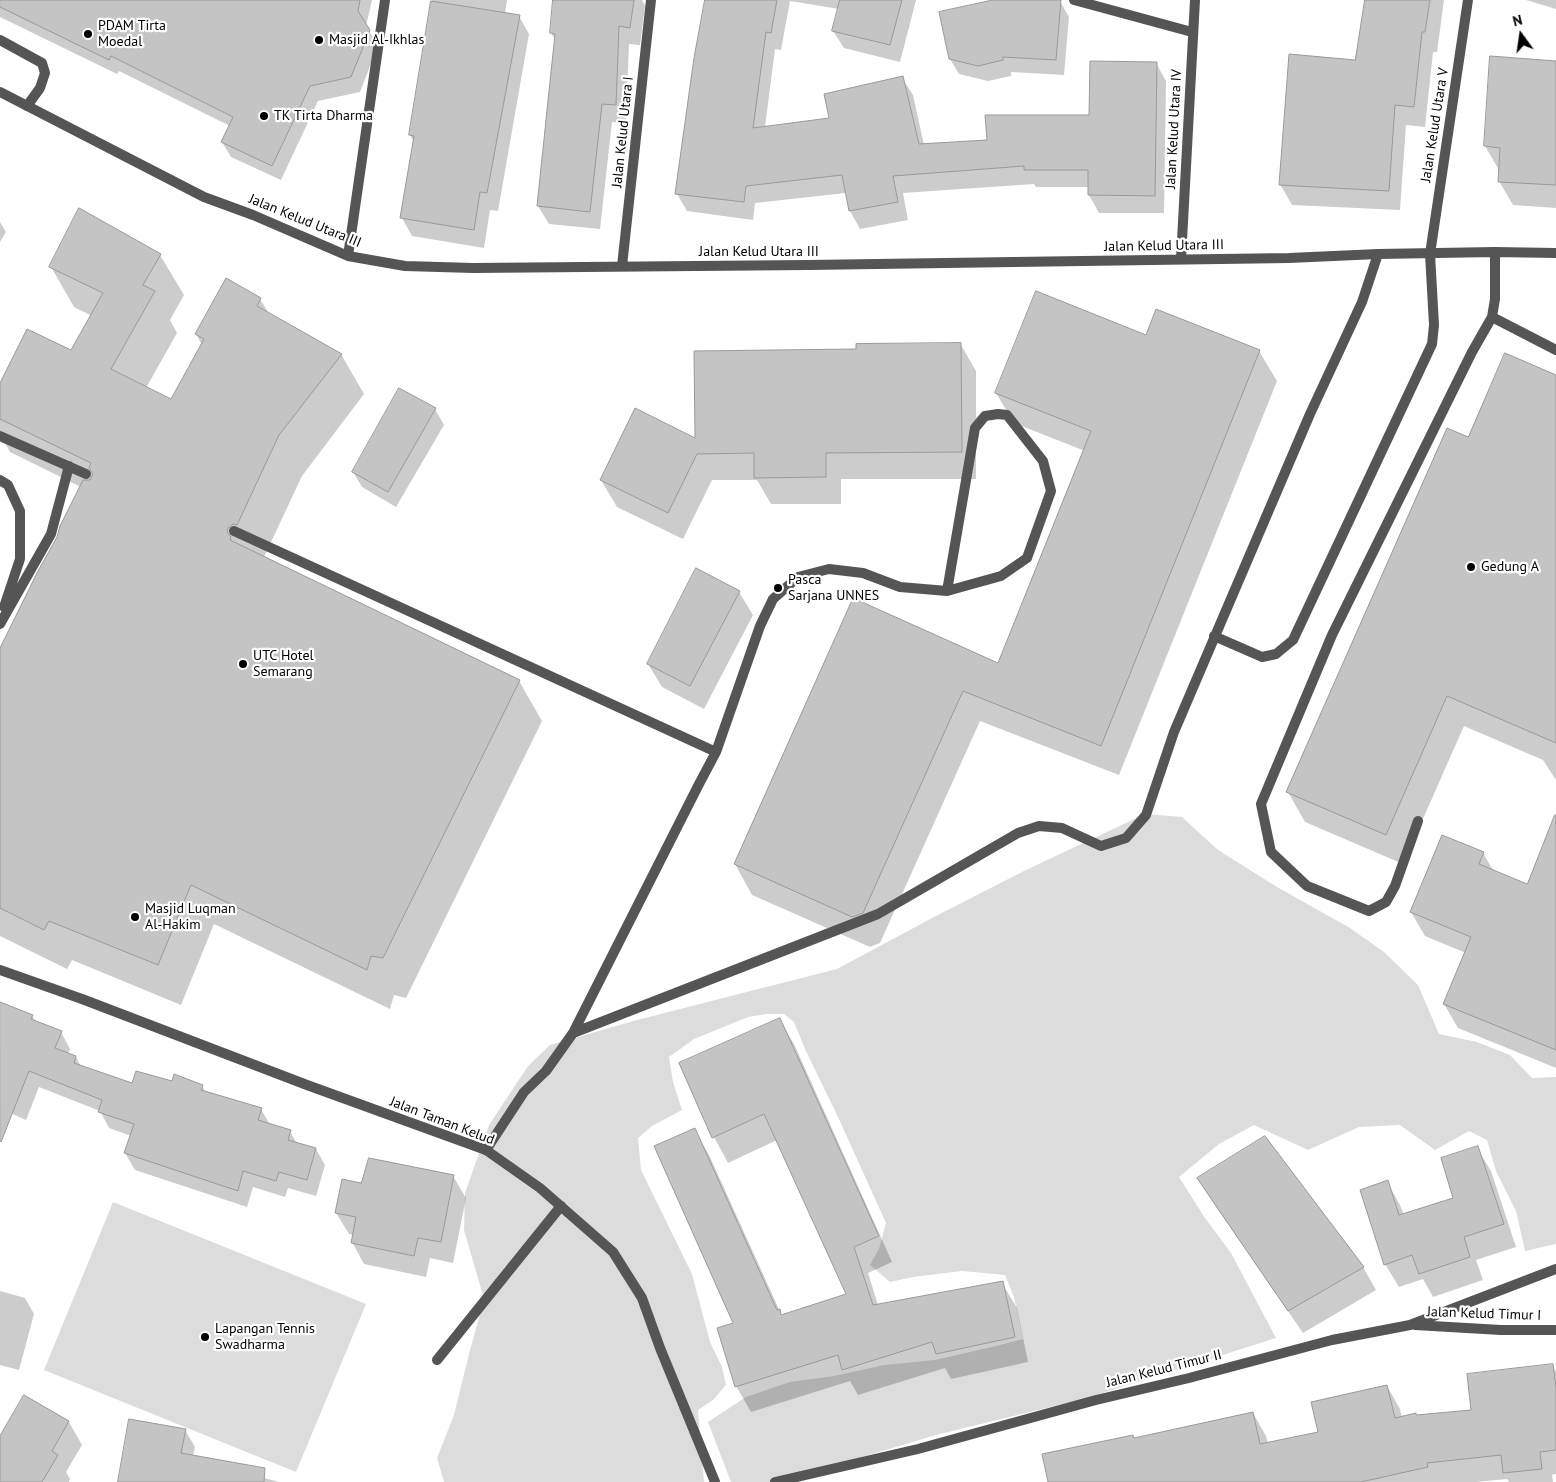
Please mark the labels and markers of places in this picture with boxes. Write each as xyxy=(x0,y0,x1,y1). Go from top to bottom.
place label: PDAM Tirta Moedal xyxy=(98,18,166,50)
marker: PDAM Tirta Moedal xyxy=(82,28,94,40)
place label: Masjid Al-Ikhlas xyxy=(329,32,424,48)
marker: Masjid Al-Ikhlas xyxy=(313,34,325,46)
place label: TK Tirta Dharma xyxy=(274,108,373,124)
marker: TK Tirta Dharma xyxy=(258,110,270,122)
place label: Gedung A xyxy=(1481,559,1539,575)
marker: Gedung A xyxy=(1465,561,1477,573)
place label: Pasca Sarjana UNNES xyxy=(788,572,879,604)
marker: Pasca Sarjana UNNES xyxy=(772,582,784,594)
place label: UTC Hotel Semarang xyxy=(253,648,314,680)
marker: UTC Hotel Semarang xyxy=(237,658,249,670)
place label: Masjid Luqman Al-Hakim xyxy=(145,901,236,934)
marker: Masjid Luqman Al-Hakim xyxy=(129,911,141,923)
place label: Lapangan Tennis Swadharma xyxy=(215,1321,315,1354)
marker: Lapangan Tennis Swadharma xyxy=(199,1331,211,1343)

